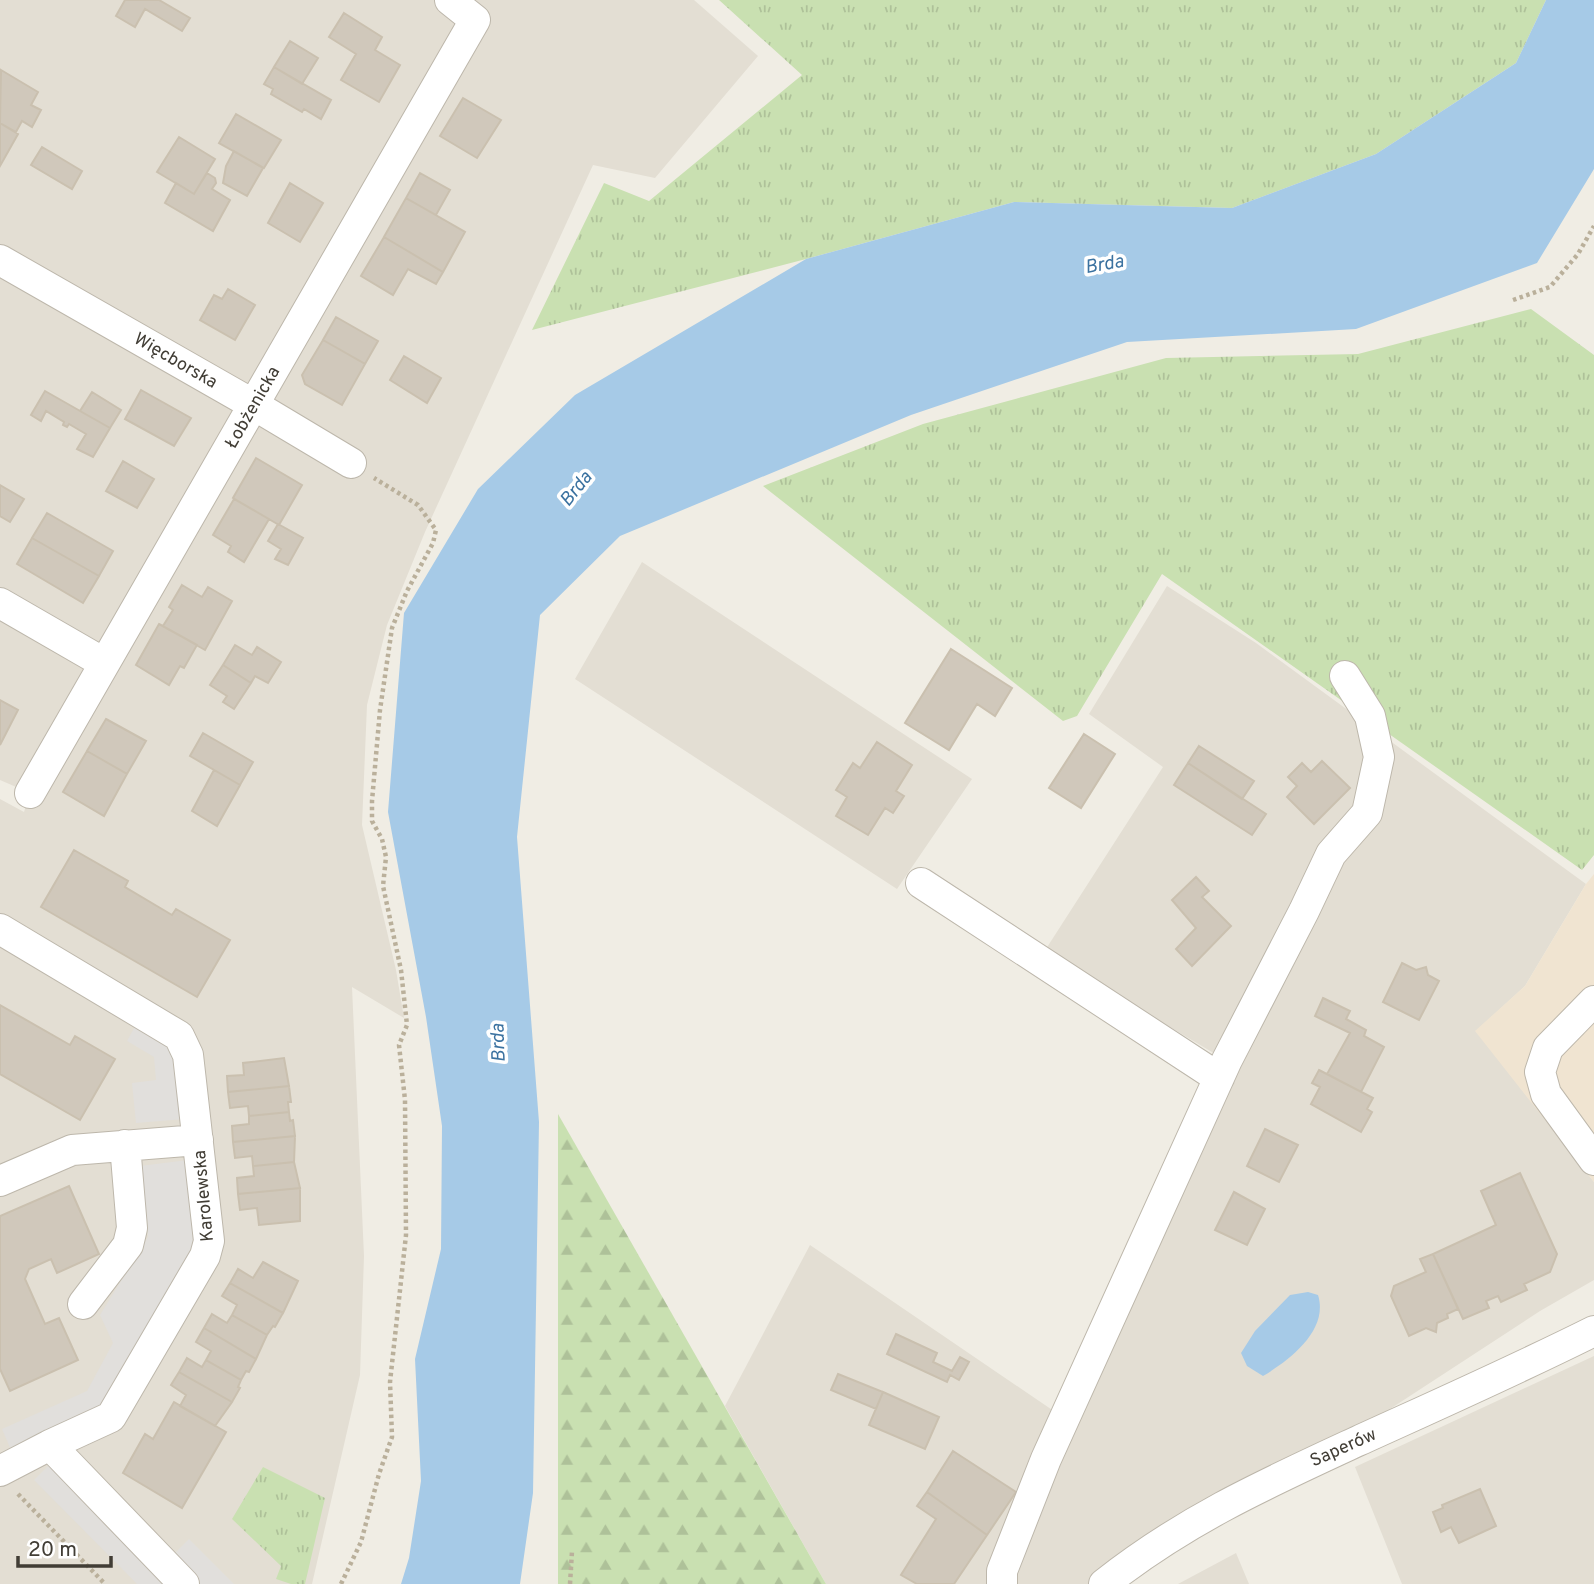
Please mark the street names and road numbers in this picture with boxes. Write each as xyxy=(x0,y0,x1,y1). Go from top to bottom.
street label: Więcborska xyxy=(129,328,221,394)
street label: Łobżenicka xyxy=(221,363,286,453)
street label: Karolewska xyxy=(189,1149,220,1243)
street label: Saperów xyxy=(1307,1424,1381,1473)

